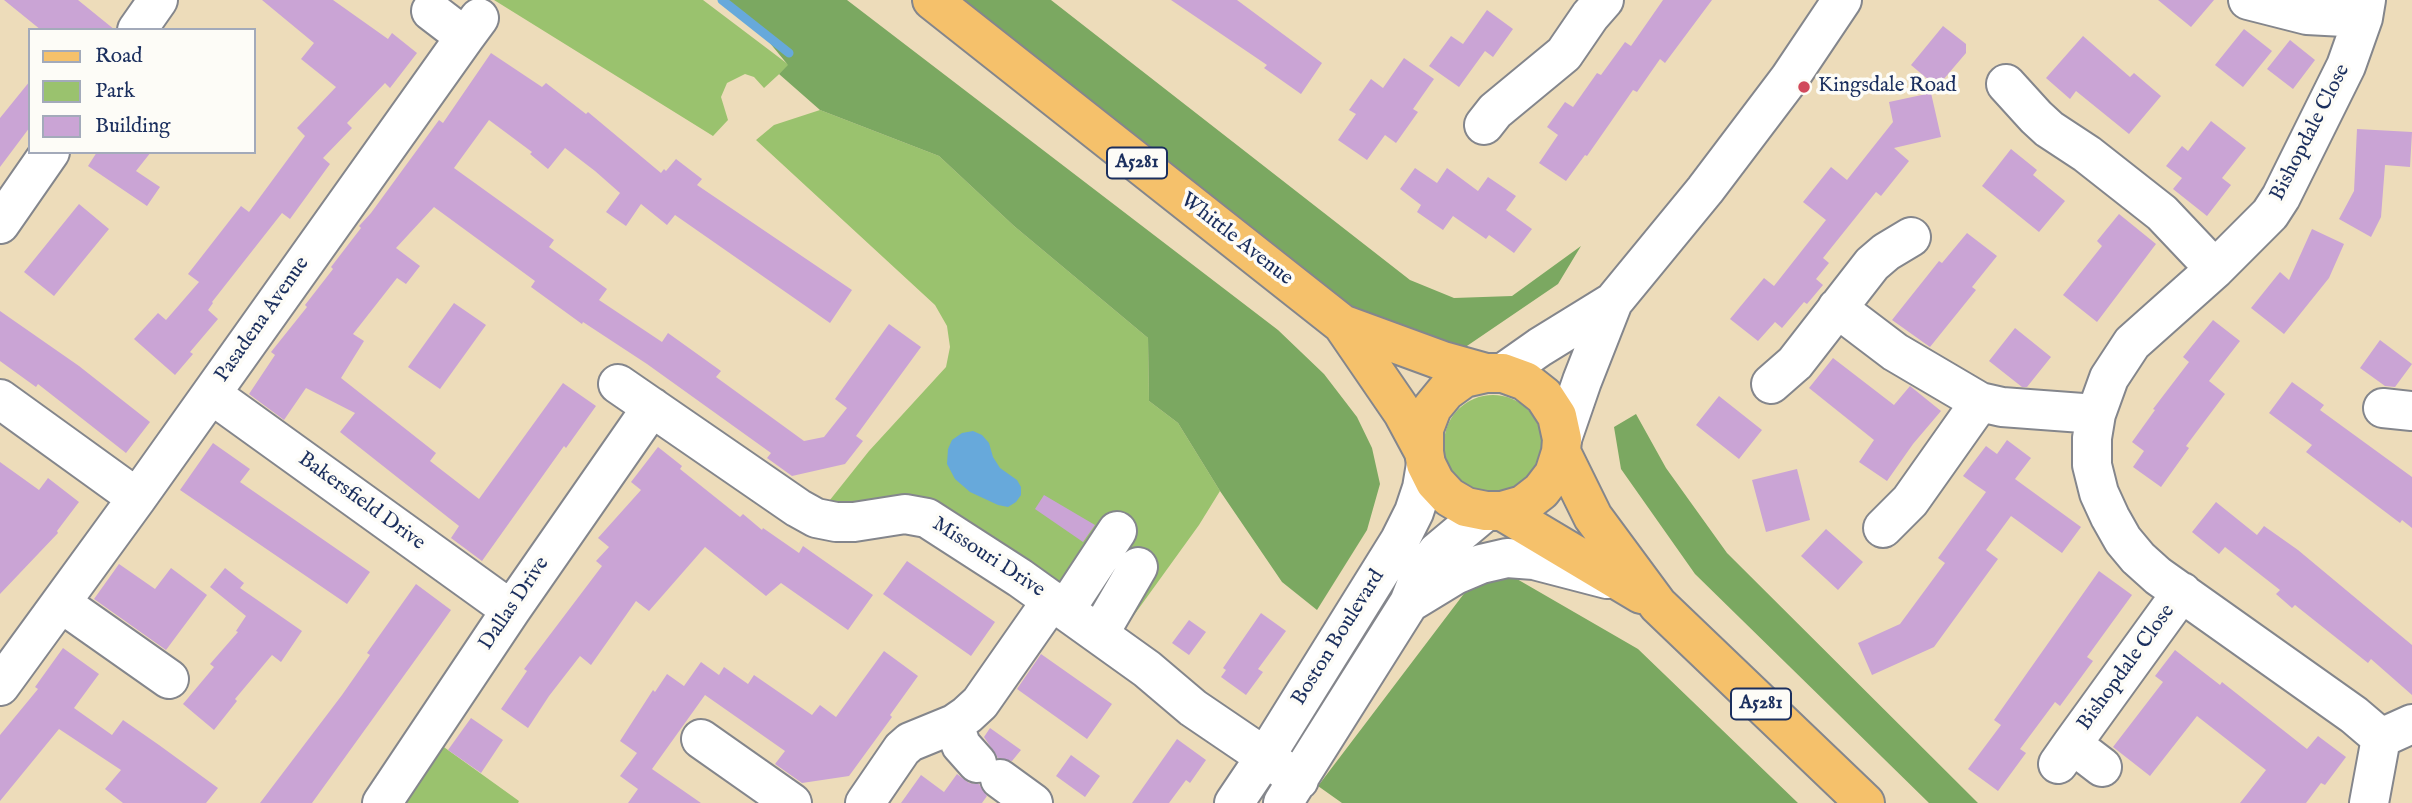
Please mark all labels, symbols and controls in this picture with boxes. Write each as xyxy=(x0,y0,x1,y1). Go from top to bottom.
legend xyxy=(28,28,256,154)
text: Road xyxy=(95,43,142,70)
street label: Bishopdale Close xyxy=(2266,61,2356,205)
place label: Kingsdale Road xyxy=(1818,74,1956,100)
text: Park xyxy=(95,78,135,105)
marker: Kingsdale Road xyxy=(1796,79,1812,95)
text: Building xyxy=(95,113,170,140)
road number: A5281 xyxy=(1107,148,1167,178)
street label: Whittle Avenue xyxy=(1175,188,1297,292)
street label: Pasadena Avenue xyxy=(210,252,316,388)
street label: Bakersfield Drive xyxy=(293,447,429,557)
street label: Missouri Drive xyxy=(927,512,1049,604)
street label: Dallas Drive xyxy=(475,552,555,656)
street label: Boston Boulevard xyxy=(1287,565,1391,711)
street label: Bishopdale Close xyxy=(2073,600,2181,736)
road number: A5281 xyxy=(1731,688,1791,720)

